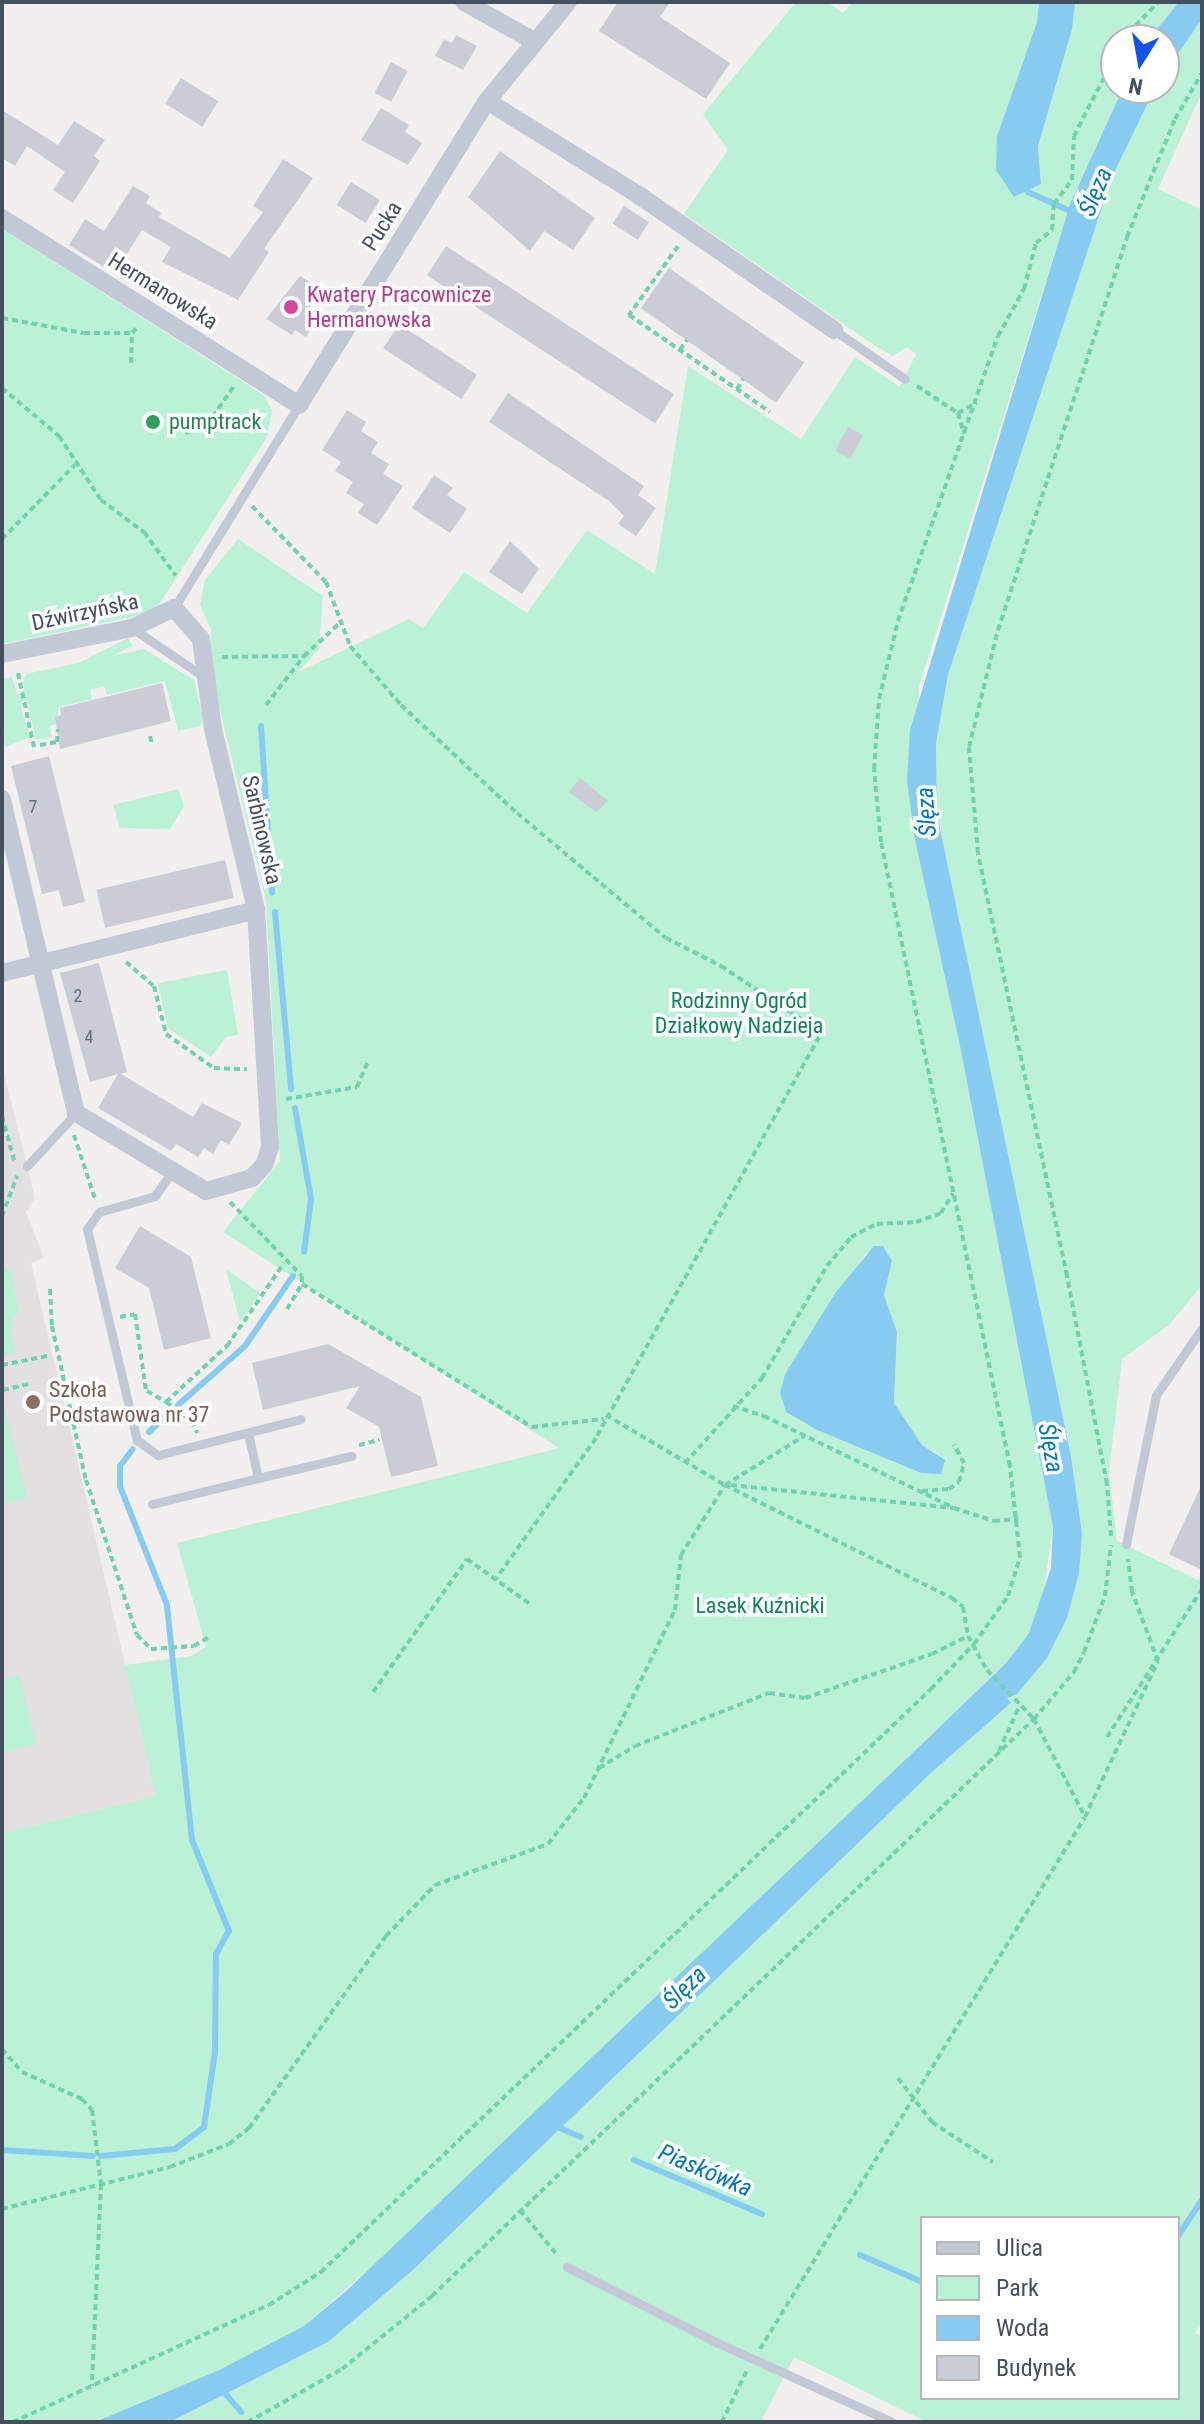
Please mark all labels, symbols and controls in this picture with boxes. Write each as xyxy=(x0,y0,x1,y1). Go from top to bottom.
north arrow xyxy=(1100,24,1180,104)
text: N xyxy=(1127,73,1145,100)
water label: Ślęza xyxy=(1073,163,1119,221)
street label: Pucka xyxy=(357,196,407,256)
street label: Hermanowska xyxy=(103,247,223,335)
place label: Kwatery Pracownicze Hermanowska xyxy=(307,281,491,332)
marker: Kwatery Pracownicze Hermanowska xyxy=(282,298,300,316)
place label: pumptrack xyxy=(169,409,261,435)
marker: pumptrack xyxy=(144,413,162,431)
street label: Dźwirzyńska xyxy=(29,588,141,636)
street label: Sarbinowska xyxy=(237,773,287,887)
water label: Ślęza xyxy=(911,786,943,838)
house number: 7 xyxy=(29,796,37,818)
house number: 2 xyxy=(74,985,82,1007)
park label: Rodzinny Ogród Działkowy Nadzieja xyxy=(655,987,823,1038)
house number: 4 xyxy=(85,1026,93,1048)
place label: Szkoła Podstawowa nr 37 xyxy=(49,1376,209,1428)
marker: Szkoła Podstawowa nr 37 xyxy=(24,1393,42,1411)
water label: Ślęza xyxy=(1031,1421,1069,1475)
park label: Lasek Kuźnicki xyxy=(695,1593,825,1619)
water label: Ślęza xyxy=(657,1960,713,2016)
water label: Piaskówka xyxy=(654,2138,756,2204)
legend xyxy=(920,2216,1180,2400)
text: Ulica xyxy=(996,2234,1043,2262)
text: Park xyxy=(996,2274,1039,2302)
text: Woda xyxy=(996,2314,1049,2342)
text: Budynek xyxy=(996,2354,1076,2382)

